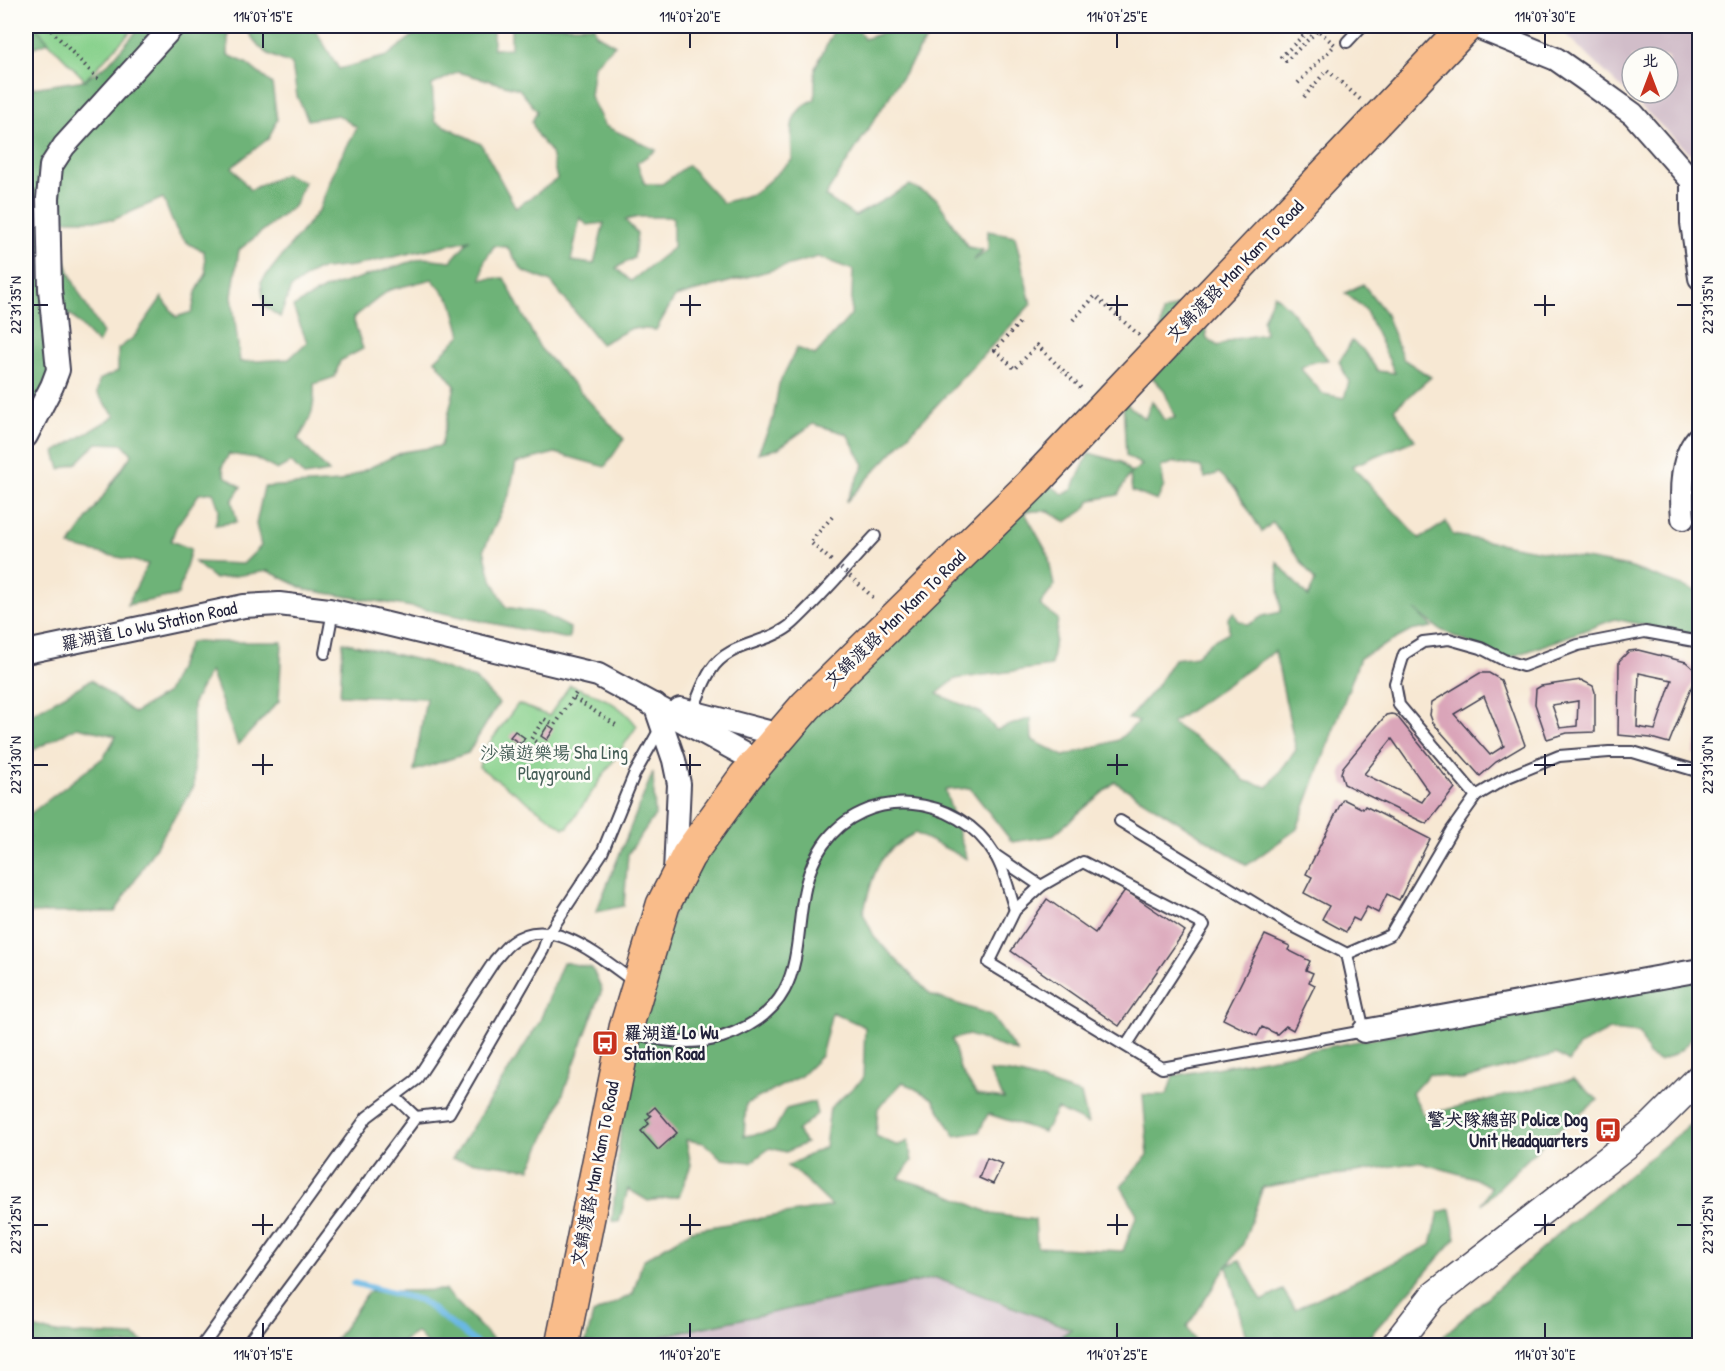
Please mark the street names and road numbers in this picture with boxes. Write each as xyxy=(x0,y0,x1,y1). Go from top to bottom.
street label: 文錦渡路 Man Kam To Road xyxy=(1160,194,1309,347)
street label: 文錦渡路 Man Kam To Road xyxy=(818,544,971,693)
street label: 羅湖道 Lo Wu Station Road xyxy=(59,595,239,656)
street label: 文錦渡路 Man Kam To Road xyxy=(564,1079,625,1269)

